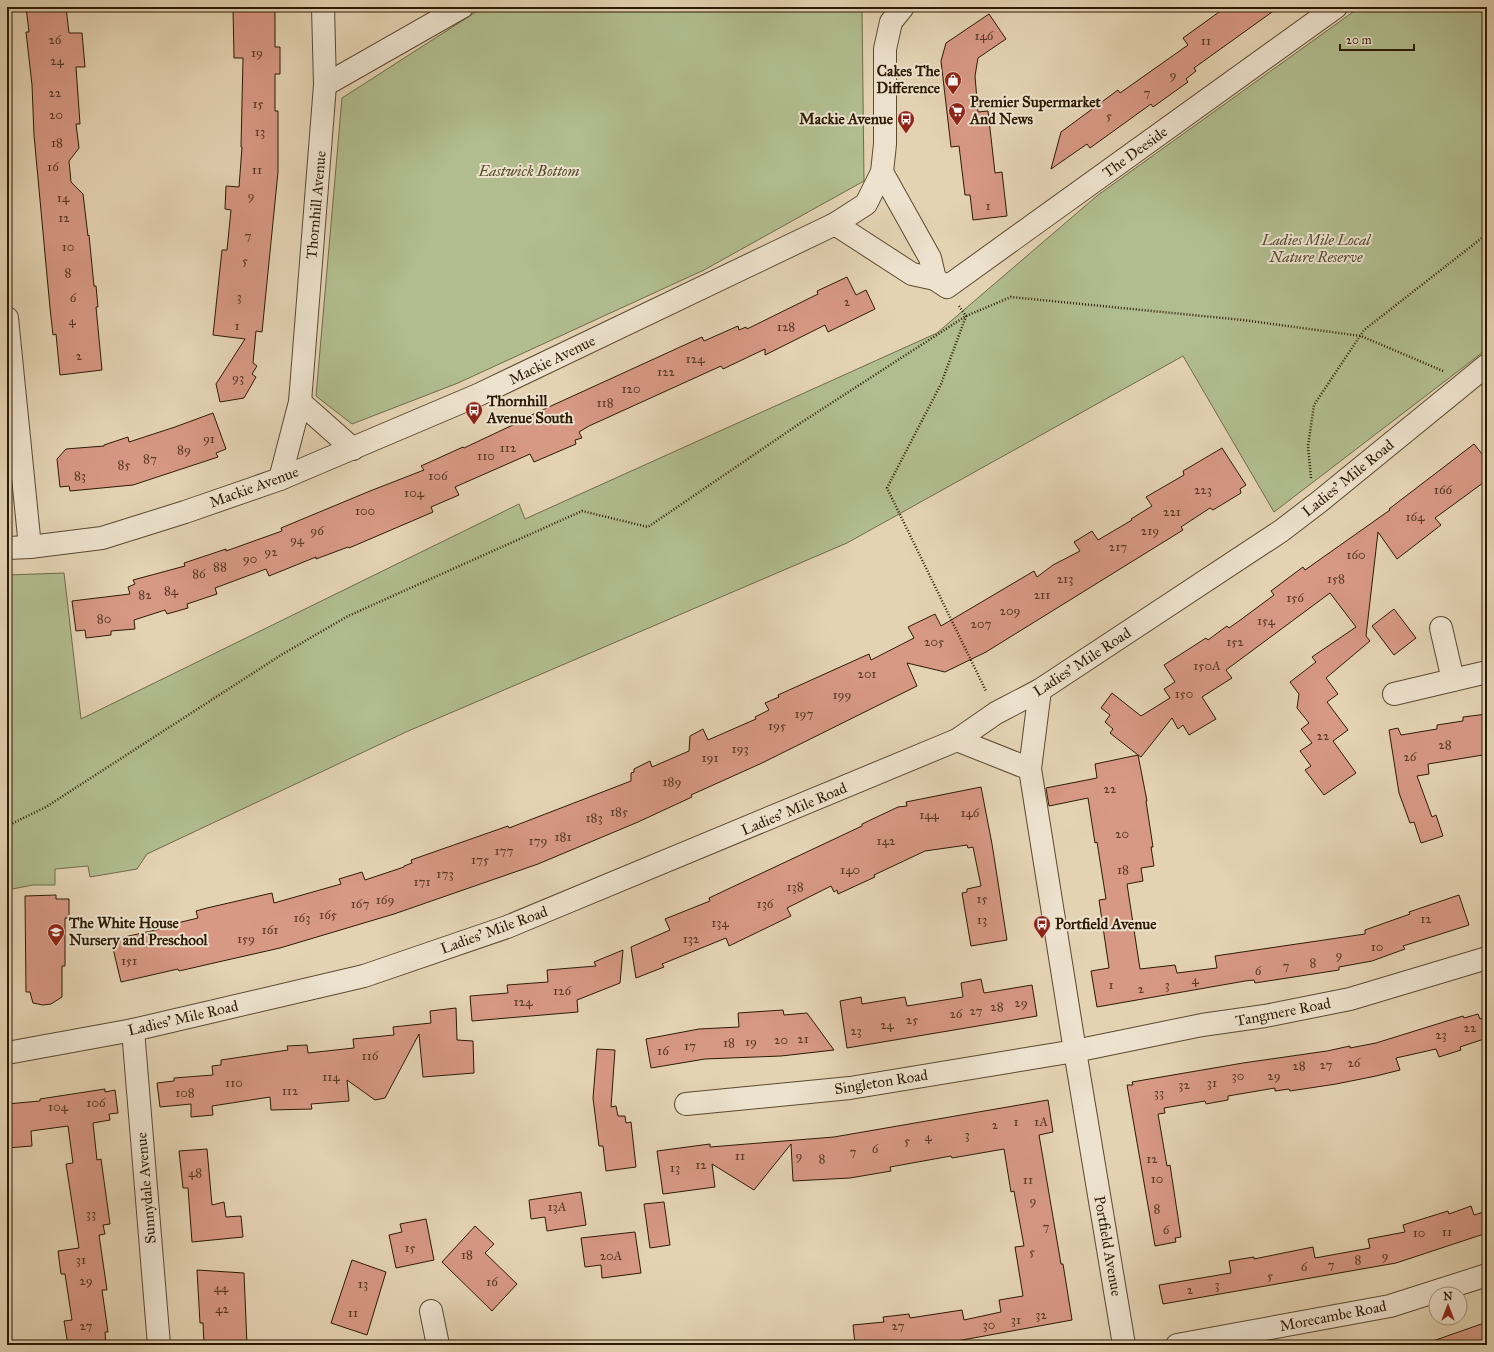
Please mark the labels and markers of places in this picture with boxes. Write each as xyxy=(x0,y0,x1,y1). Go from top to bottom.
place label: Cakes The Difference xyxy=(876,62,941,97)
shop icon: Cakes The Difference xyxy=(943,70,963,95)
place label: Premier Supermarket And News xyxy=(969,93,1102,128)
supermarket icon: Premier Supermarket And News xyxy=(947,101,967,126)
bus stop icon: Mackie Avenue xyxy=(896,109,916,134)
place label: Mackie Avenue xyxy=(799,110,894,128)
place label: Thornhill Avenue South xyxy=(486,392,574,427)
bus stop icon: Thornhill Avenue South xyxy=(464,400,484,425)
place label: The White House Nursery and Preschool xyxy=(68,914,209,950)
bus stop icon: Portfield Avenue xyxy=(1032,914,1052,939)
place label: Portfield Avenue xyxy=(1055,915,1157,933)
school or university icon: The White House Nursery and Preschool xyxy=(46,922,66,947)

